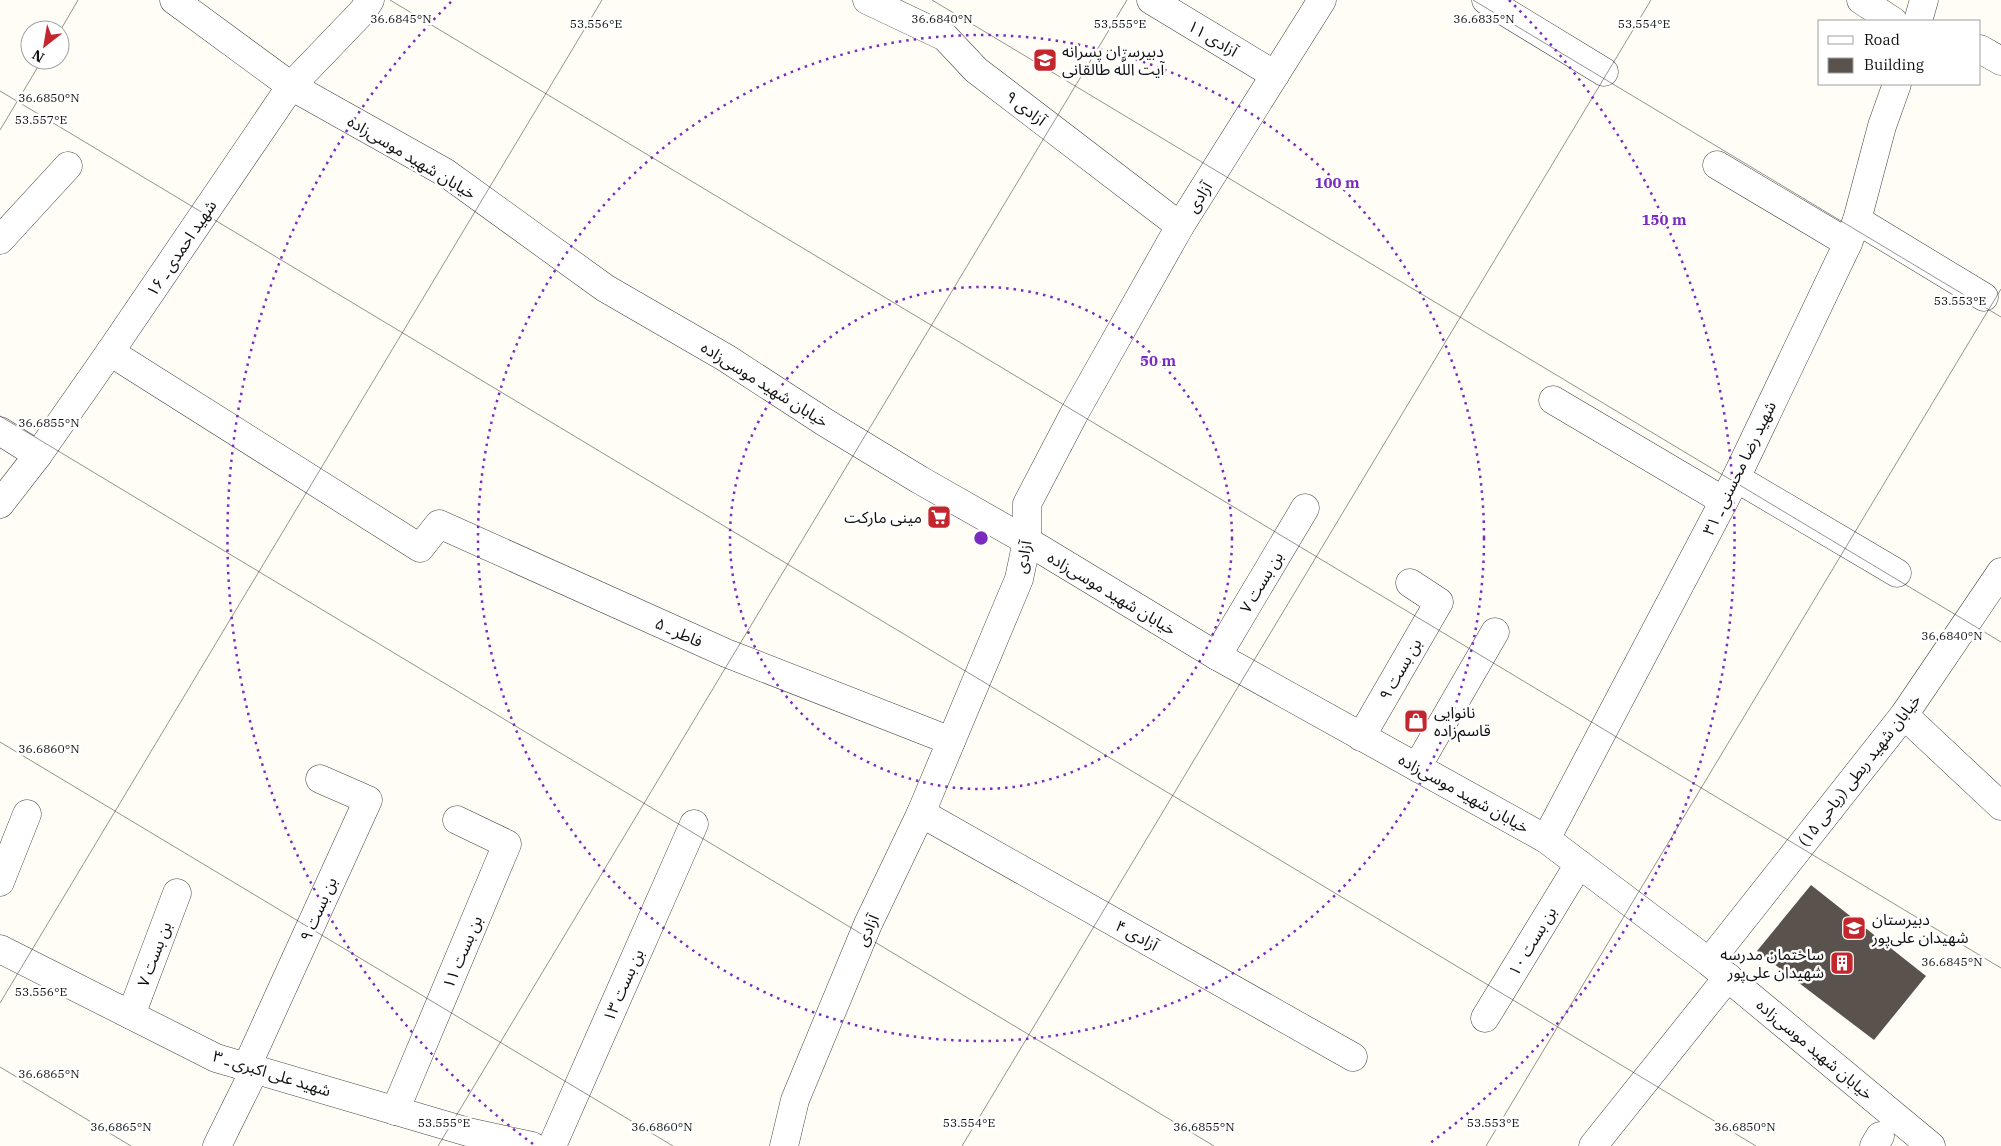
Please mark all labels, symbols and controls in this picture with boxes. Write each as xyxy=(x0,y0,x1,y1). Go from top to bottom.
text: 36.6845°N xyxy=(370,11,432,26)
text: 36.6840°N xyxy=(911,11,973,26)
text: 36.6835°N xyxy=(1453,11,1515,26)
street label: آزادی ۱۱ xyxy=(1184,15,1243,61)
text: 53.556°E xyxy=(570,16,622,31)
text: 53.555°E xyxy=(1094,16,1146,31)
text: 53.554°E xyxy=(1618,16,1670,31)
north arrow xyxy=(20,20,70,70)
legend xyxy=(1818,20,1981,85)
text: Road xyxy=(1864,30,1900,49)
place label: دبیرستان پسرانه آیت اللَّه طالقانی xyxy=(1062,41,1166,79)
text: N xyxy=(29,46,48,67)
school or university icon: دبیرستان پسرانه آیت اللَّه طالقانی xyxy=(1032,47,1058,73)
text: Building xyxy=(1864,55,1924,74)
street label: آزادی ۹ xyxy=(1002,86,1051,131)
text: 36.6850°N xyxy=(18,90,80,105)
street label: خیابان شهید موسی‌زاده xyxy=(344,111,480,203)
text: 53.557°E xyxy=(15,112,67,127)
text: 100 m xyxy=(1314,173,1360,192)
street label: آزادی xyxy=(1182,177,1217,216)
street label: شهید احمدی ـ ۱۶ xyxy=(141,196,221,300)
text: 150 m xyxy=(1641,210,1687,229)
text: 53.553°E xyxy=(1934,293,1986,308)
street label: خیابان شهید موسی‌زاده xyxy=(698,337,832,431)
text: 50 m xyxy=(1140,351,1176,370)
street label: شهید رضا محسنی ـ ۳۱ xyxy=(1698,398,1780,538)
text: 36.6855°N xyxy=(18,415,80,430)
supermarket icon: مینی مارکت xyxy=(926,504,952,530)
place label: مینی مارکت xyxy=(844,507,922,527)
centre of rings xyxy=(972,529,990,547)
street label: آزادی xyxy=(1010,538,1036,575)
street label: خیابان شهید موسی‌زاده xyxy=(1044,547,1180,639)
street label: بن بست ۷ xyxy=(1235,548,1287,616)
street label: فاطر ـ ۵ xyxy=(652,613,706,651)
text: 36.6840°N xyxy=(1921,628,1983,643)
street label: بن بست ۹ xyxy=(1374,635,1426,703)
street label: خیابان شهید ربطی (ریاحی ۱۵) xyxy=(1793,690,1925,850)
place label: نانوایی قاسم‌زاده xyxy=(1434,702,1491,743)
shop icon: نانوایی قاسم‌زاده xyxy=(1403,708,1429,734)
text: 36.6860°N xyxy=(18,741,80,756)
street label: خیابان شهید موسی‌زاده xyxy=(1395,749,1533,837)
street label: بن بست ۹ xyxy=(295,874,341,944)
street label: بن بست ۱۰ xyxy=(1504,903,1560,979)
place label: دبیرستان شهیدان علی‌پور xyxy=(1871,909,1968,948)
street label: آزادی xyxy=(851,910,883,949)
street label: بن بست ۱۱ xyxy=(438,913,486,991)
street label: آزادی ۴ xyxy=(1112,915,1163,955)
school or university icon: دبیرستان شهیدان علی‌پور xyxy=(1841,915,1867,941)
street label: بن بست ۷ xyxy=(132,919,176,989)
place label: ساختمان مدرسه شهیدان علی‌پور xyxy=(1720,944,1824,983)
street label: بن بست ۱۳ xyxy=(598,946,648,1024)
building icon: ساختمان مدرسه شهیدان علی‌پور xyxy=(1829,950,1855,976)
text: 36.6845°N xyxy=(1921,954,1983,969)
text: 53.556°E xyxy=(15,984,67,999)
street label: خیابان شهید موسی‌زاده xyxy=(1753,994,1877,1104)
street label: شهید علی اکبری ـ ۳ xyxy=(211,1046,333,1100)
text: 36.6865°N xyxy=(18,1066,80,1081)
text: 53.555°E xyxy=(418,1115,470,1130)
text: 53.554°E xyxy=(943,1115,995,1130)
text: 53.553°E xyxy=(1467,1115,1519,1130)
text: 36.6865°N xyxy=(90,1119,152,1134)
text: 36.6860°N xyxy=(631,1119,693,1134)
text: 36.6855°N xyxy=(1173,1119,1235,1134)
text: 36.6850°N xyxy=(1714,1119,1776,1134)

